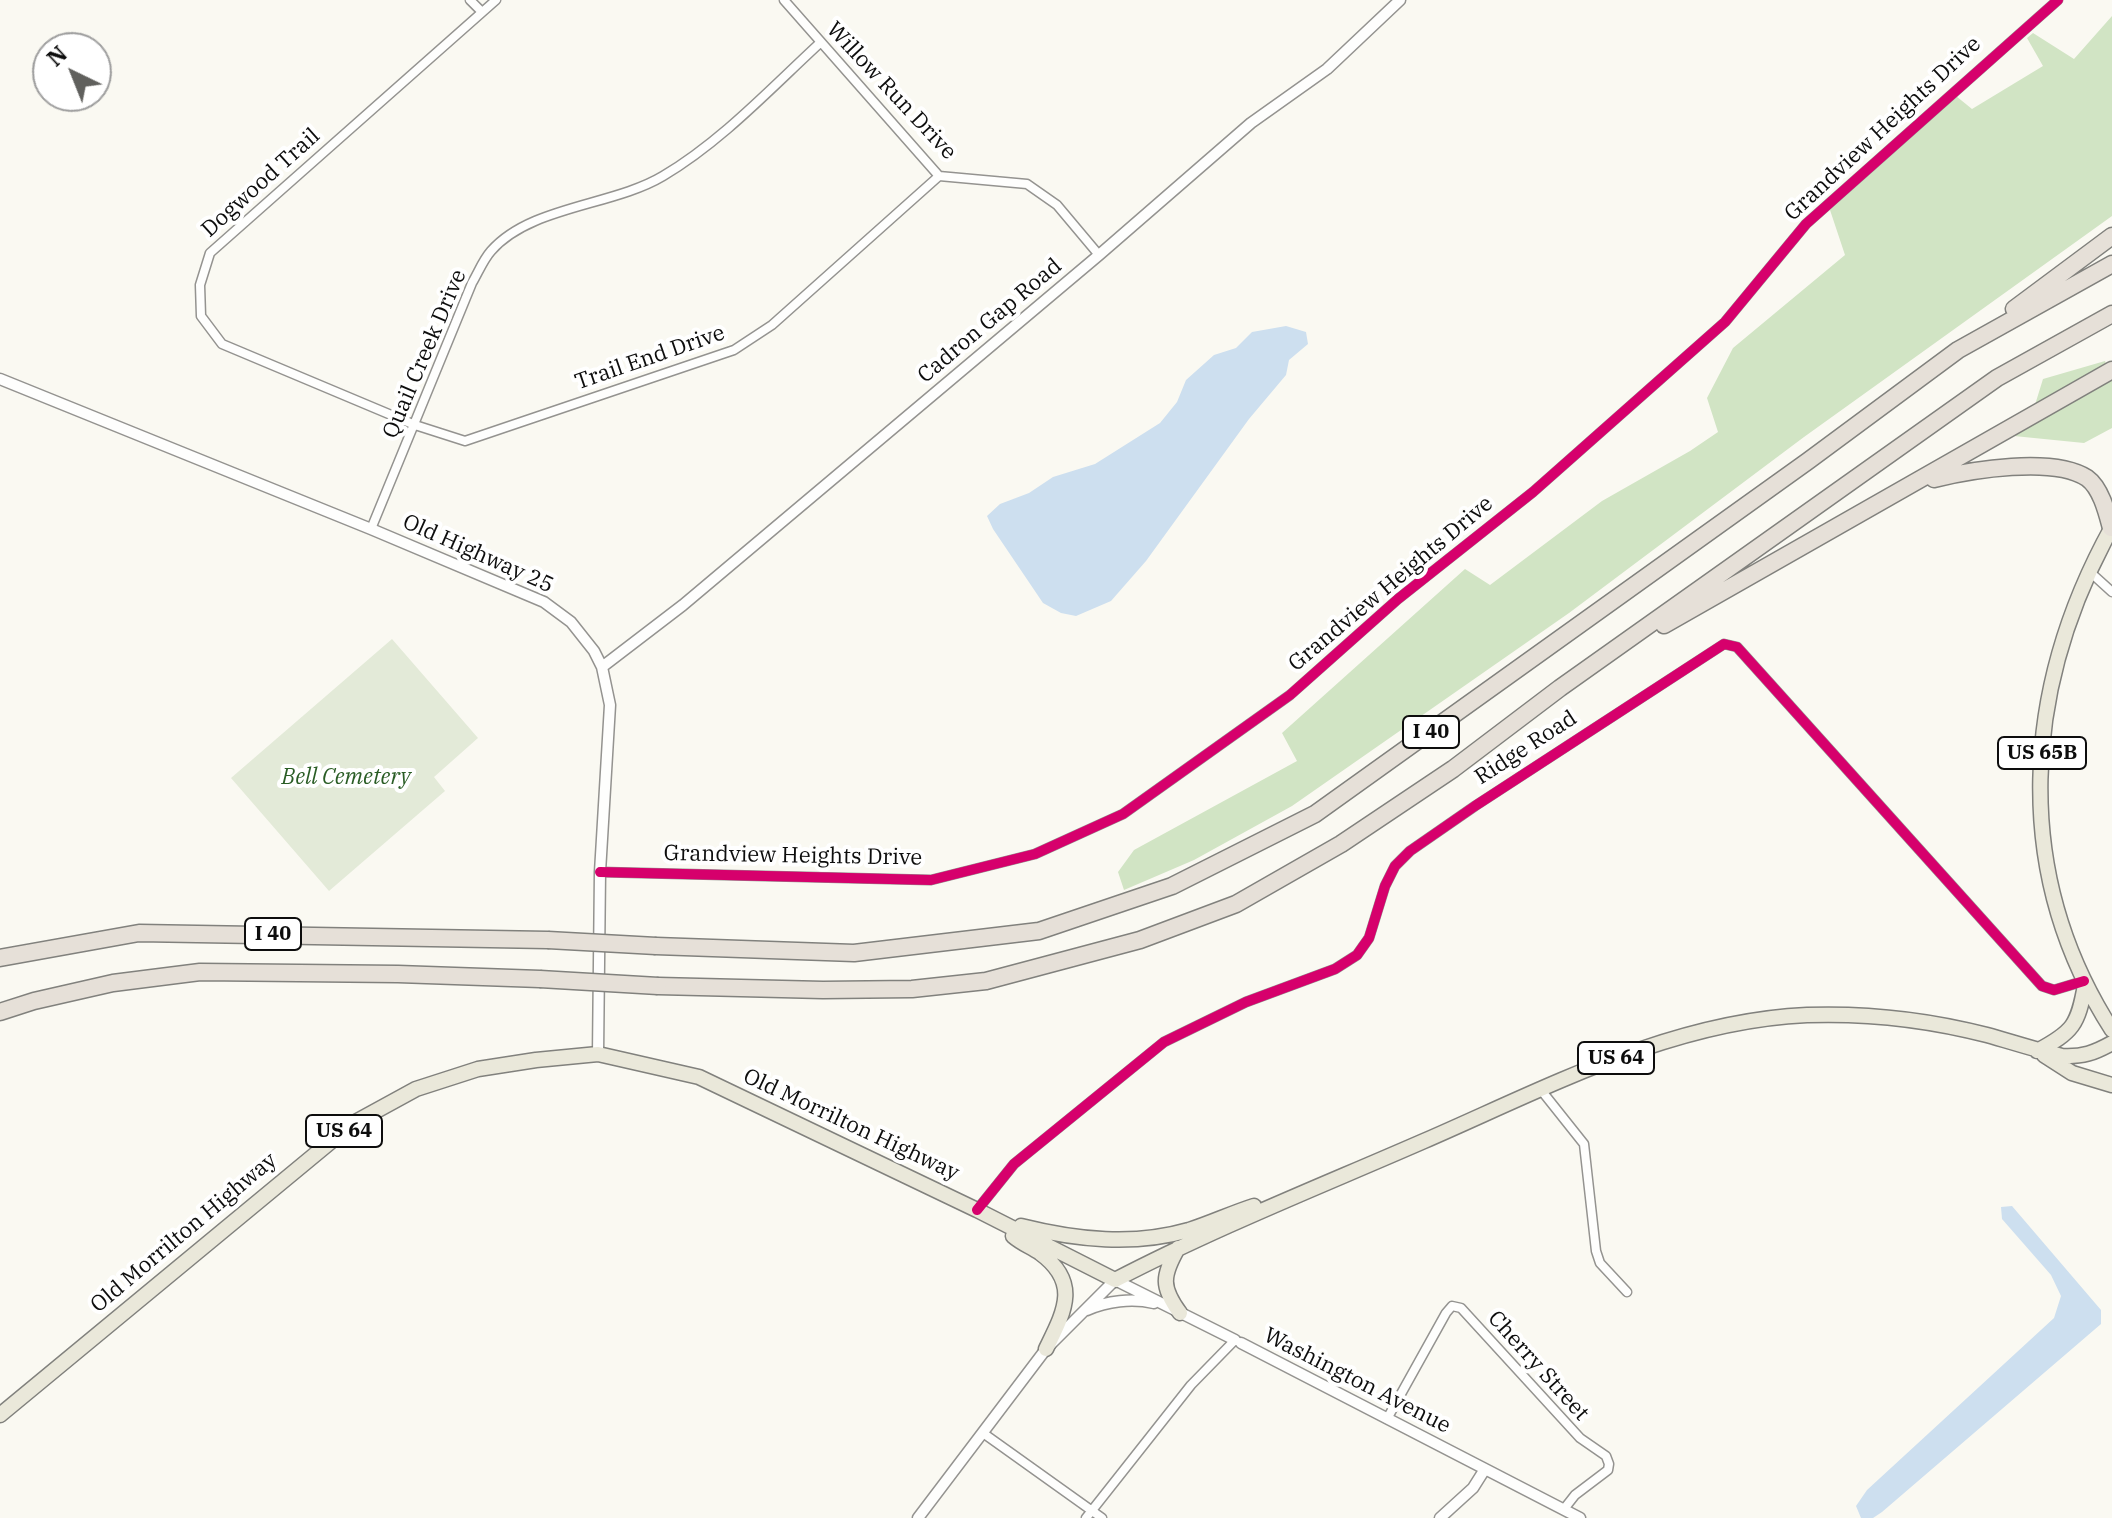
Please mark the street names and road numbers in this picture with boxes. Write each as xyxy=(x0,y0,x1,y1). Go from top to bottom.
street label: Willow Run Drive xyxy=(820,17,962,165)
street label: Grandview Heights Drive xyxy=(1779,31,1987,227)
street label: Dogwood Trail xyxy=(196,123,326,243)
street label: Cadron Gap Road xyxy=(913,253,1067,389)
street label: Quail Creek Drive xyxy=(378,266,472,442)
street label: Trail End Drive xyxy=(572,320,728,396)
street label: Grandview Heights Drive xyxy=(1283,491,1499,677)
street label: Old Highway 25 xyxy=(398,509,558,599)
street label: Ridge Road xyxy=(1470,705,1582,791)
road number: I 40 xyxy=(1403,716,1459,748)
road number: US 65B xyxy=(1998,737,2086,769)
street label: Grandview Heights Drive xyxy=(663,841,923,871)
road number: I 40 xyxy=(245,918,301,950)
road number: US 64 xyxy=(1578,1042,1654,1074)
street label: Old Morrilton Highway xyxy=(739,1063,963,1187)
road number: US 64 xyxy=(306,1115,382,1147)
street label: Old Morrilton Highway xyxy=(86,1147,282,1319)
street label: Cherry Street xyxy=(1482,1306,1594,1426)
street label: Washington Avenue xyxy=(1259,1322,1455,1440)

